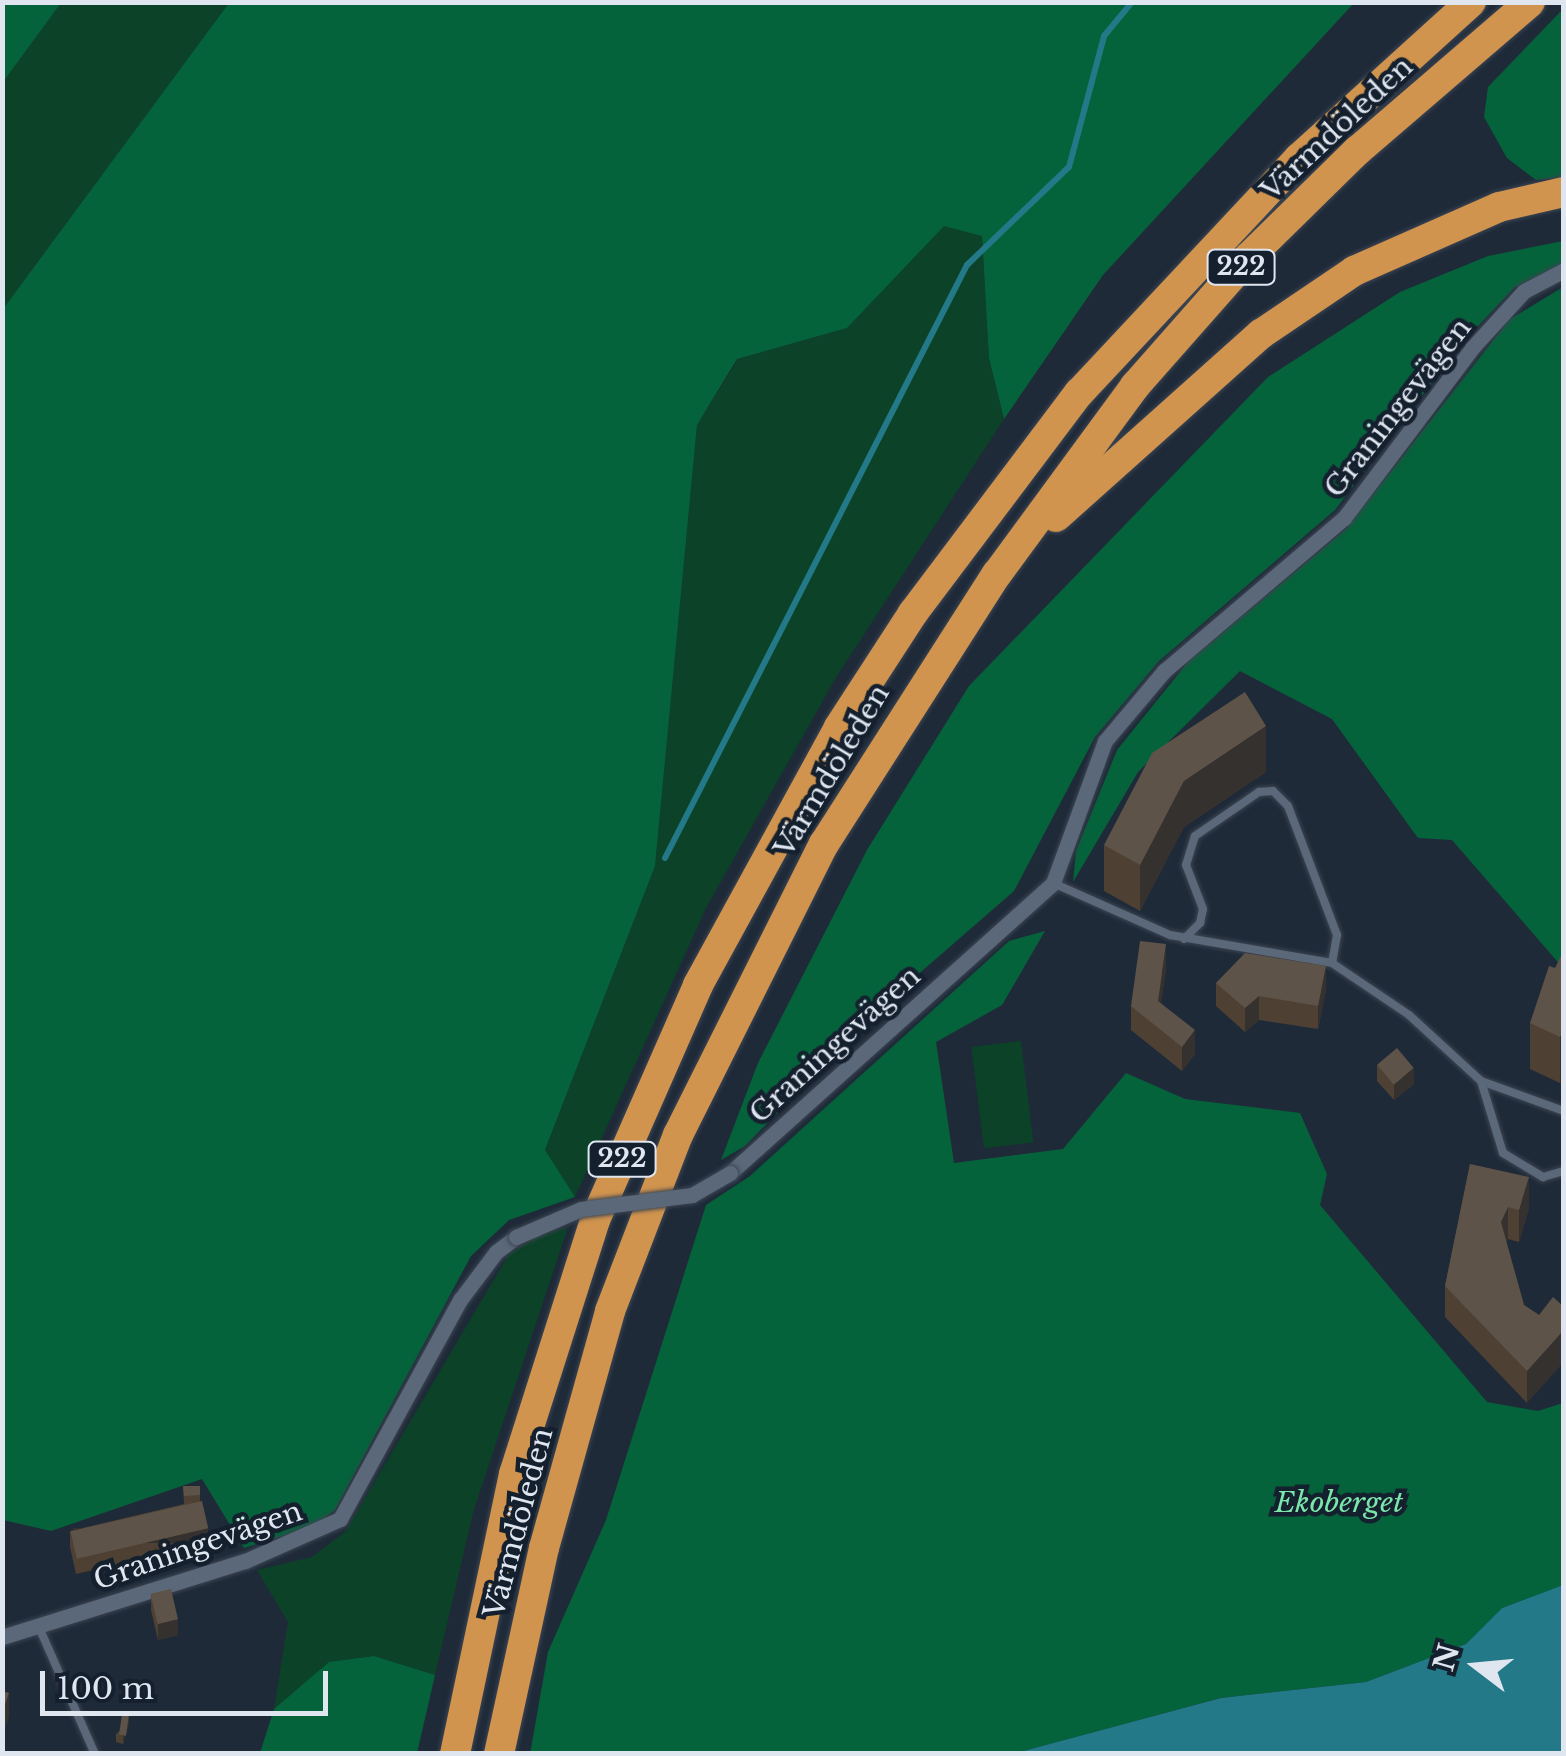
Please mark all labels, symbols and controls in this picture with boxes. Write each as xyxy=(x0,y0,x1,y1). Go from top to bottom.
street label: Värmdöleden xyxy=(1254,50,1420,208)
road number: 222 xyxy=(1206,247,1276,287)
street label: Graningevägen xyxy=(1318,312,1478,504)
street label: Värmdöleden xyxy=(767,679,897,863)
street label: Graningevägen xyxy=(743,960,927,1130)
road number: 222 xyxy=(587,1139,657,1179)
street label: Värmdöleden xyxy=(478,1424,560,1622)
park label: Ekoberget xyxy=(1275,1486,1403,1520)
street label: Graningevägen xyxy=(89,1495,307,1597)
north arrow xyxy=(1426,1616,1526,1716)
text: N xyxy=(1426,1640,1467,1675)
scale bar xyxy=(45,1651,332,1713)
text: 100 m xyxy=(57,1670,154,1707)

